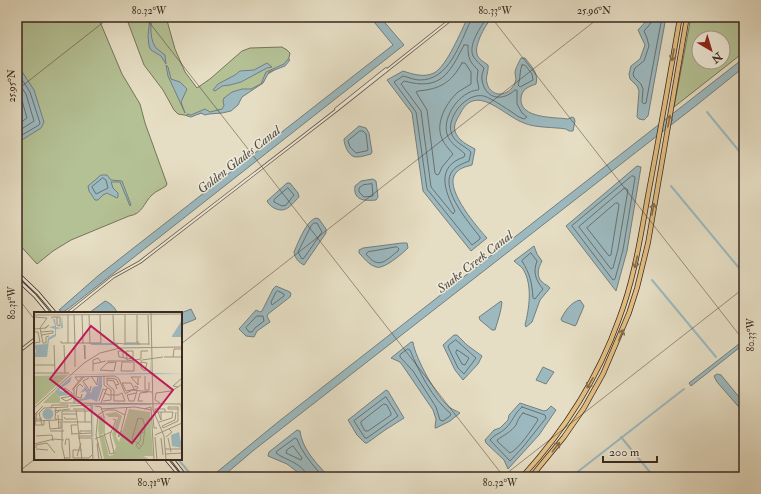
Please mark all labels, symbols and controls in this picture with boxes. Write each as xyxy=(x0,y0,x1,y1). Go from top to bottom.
text: 80.32°W xyxy=(132,5,167,17)
text: 80.33°W xyxy=(478,5,512,17)
text: 25.96°N xyxy=(577,5,611,17)
north arrow xyxy=(691,30,731,70)
one-way arrow xyxy=(669,49,677,62)
text: N xyxy=(708,49,726,66)
text: 25.95°N xyxy=(6,69,18,103)
one-way arrow xyxy=(665,115,673,128)
water label: Golden Glades Canal xyxy=(194,122,284,197)
one-way arrow xyxy=(650,203,658,216)
water label: Snake Creek Canal xyxy=(433,227,517,297)
one-way arrow xyxy=(632,255,640,268)
text: 80.31°W xyxy=(6,286,18,319)
inset map xyxy=(34,312,182,460)
text: 80.33°W xyxy=(745,318,757,352)
one-way arrow xyxy=(617,329,625,341)
one-way arrow xyxy=(585,377,593,389)
scale bar xyxy=(603,438,657,464)
one-way arrow xyxy=(552,442,560,453)
text: 200 m xyxy=(609,445,640,460)
text: 80.31°W xyxy=(138,477,171,489)
text: 80.32°W xyxy=(483,477,518,489)

